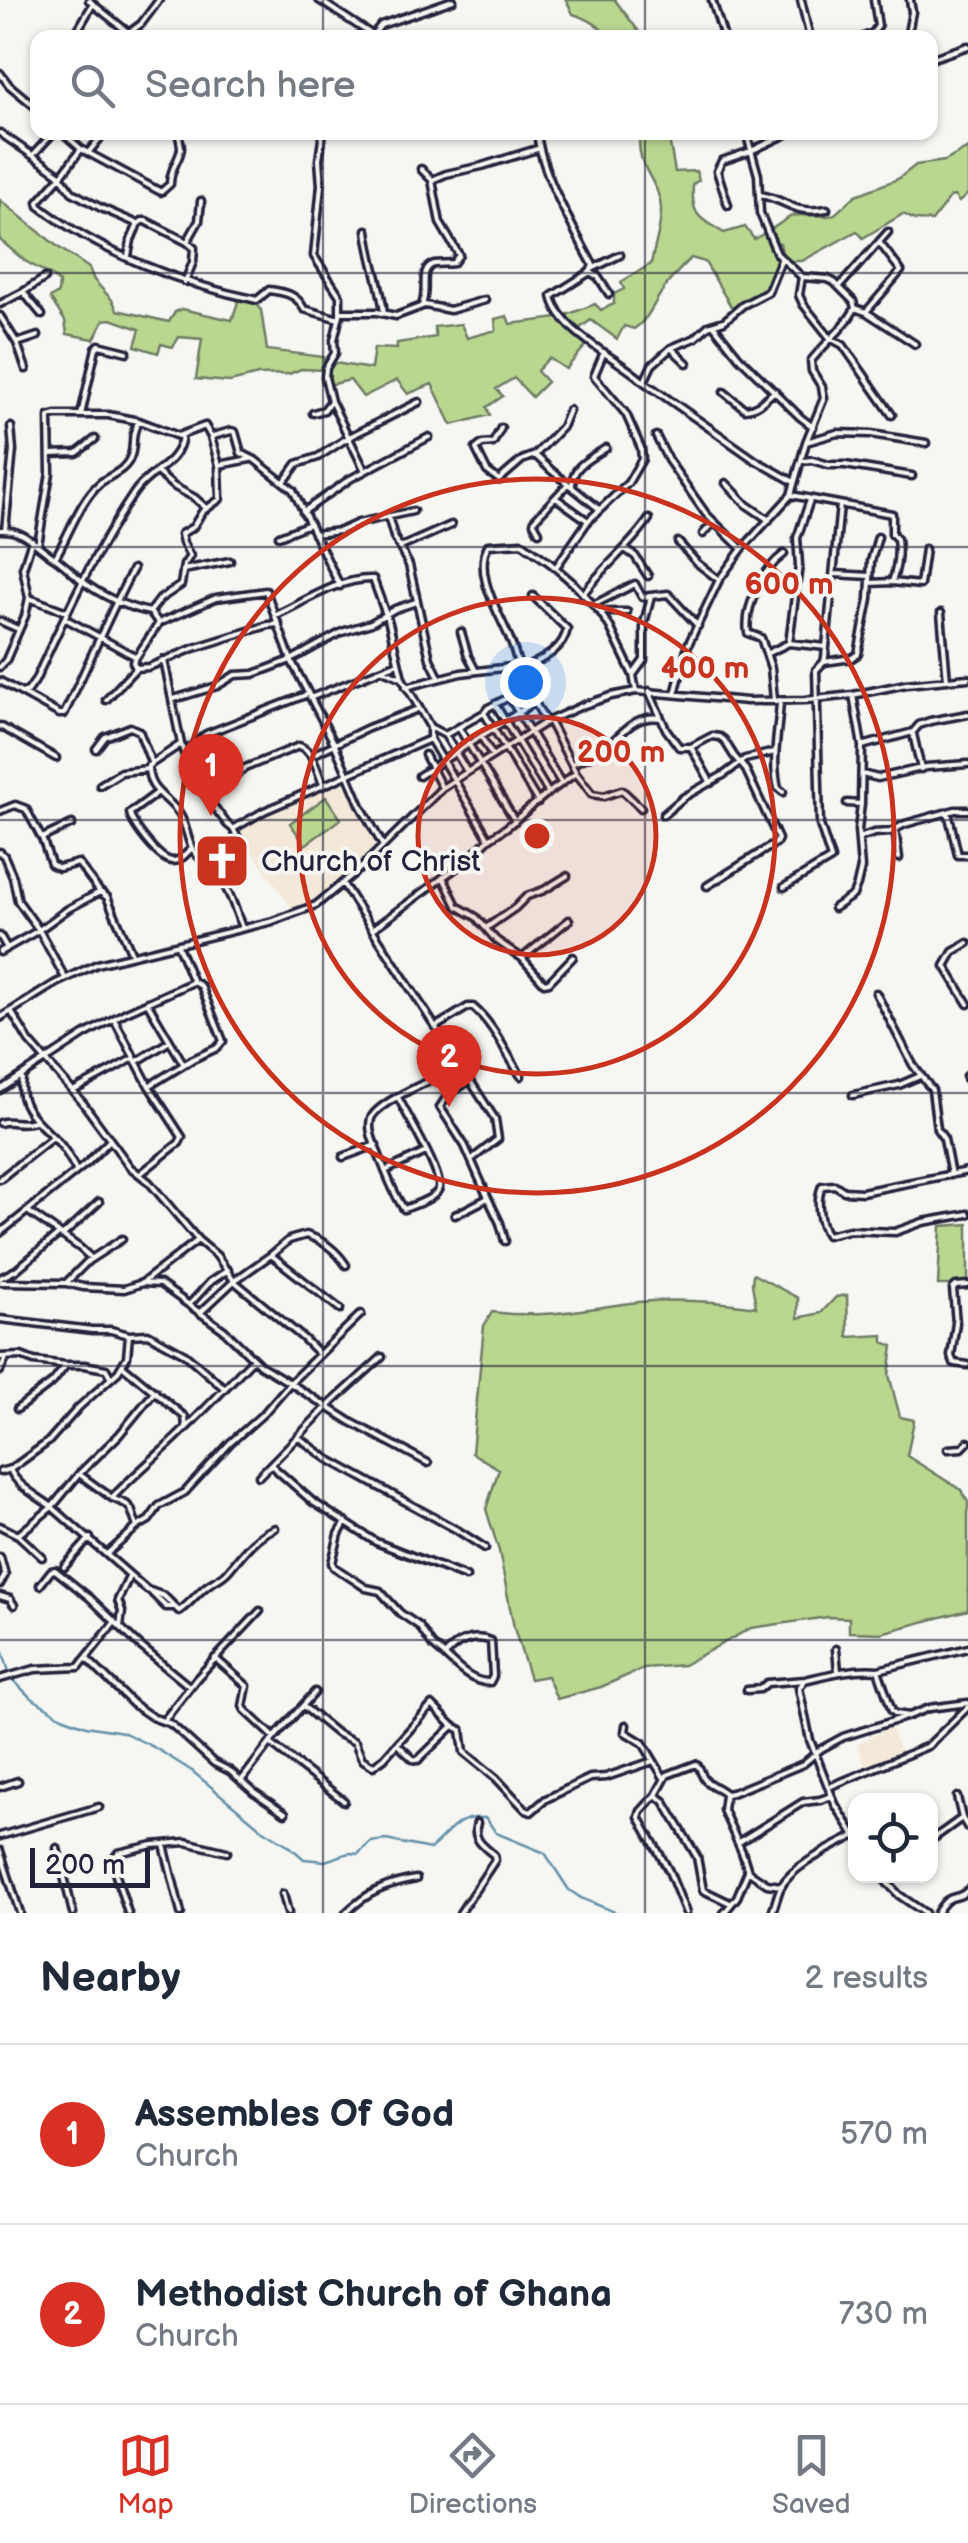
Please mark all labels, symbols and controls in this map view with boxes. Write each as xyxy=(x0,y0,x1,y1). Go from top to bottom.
search box xyxy=(30,30,938,140)
icon: search xyxy=(65,58,120,113)
text: Search here xyxy=(145,63,356,108)
text: 600 m xyxy=(744,567,834,603)
text: 400 m xyxy=(661,651,749,687)
your location xyxy=(500,657,551,708)
pin: 1 xyxy=(178,734,244,816)
text: 200 m xyxy=(577,735,665,771)
centre of rings xyxy=(519,818,555,854)
church icon: Church of Christ xyxy=(192,831,252,891)
place label: Church of Christ xyxy=(261,844,480,880)
pin: 2 xyxy=(416,1024,482,1107)
map controls xyxy=(848,1793,938,1883)
button: locate xyxy=(848,1793,938,1883)
scale bar xyxy=(30,1843,150,1888)
text: 200 m xyxy=(45,1849,125,1882)
text: Nearby xyxy=(40,1953,180,2004)
text: 2 results xyxy=(804,1959,928,1998)
text: Assembles Of God xyxy=(135,2092,454,2137)
text: 1 xyxy=(66,2115,79,2154)
text: 570 m xyxy=(840,2115,928,2154)
text: Church xyxy=(135,2137,239,2176)
text: Methodist Church of Ghana xyxy=(135,2272,612,2317)
text: 2 xyxy=(63,2295,82,2334)
text: 730 m xyxy=(839,2295,928,2334)
text: Church xyxy=(135,2317,239,2356)
tab: Map xyxy=(117,2428,174,2521)
tab: Directions xyxy=(408,2428,537,2521)
tab: Saved xyxy=(772,2428,851,2521)

